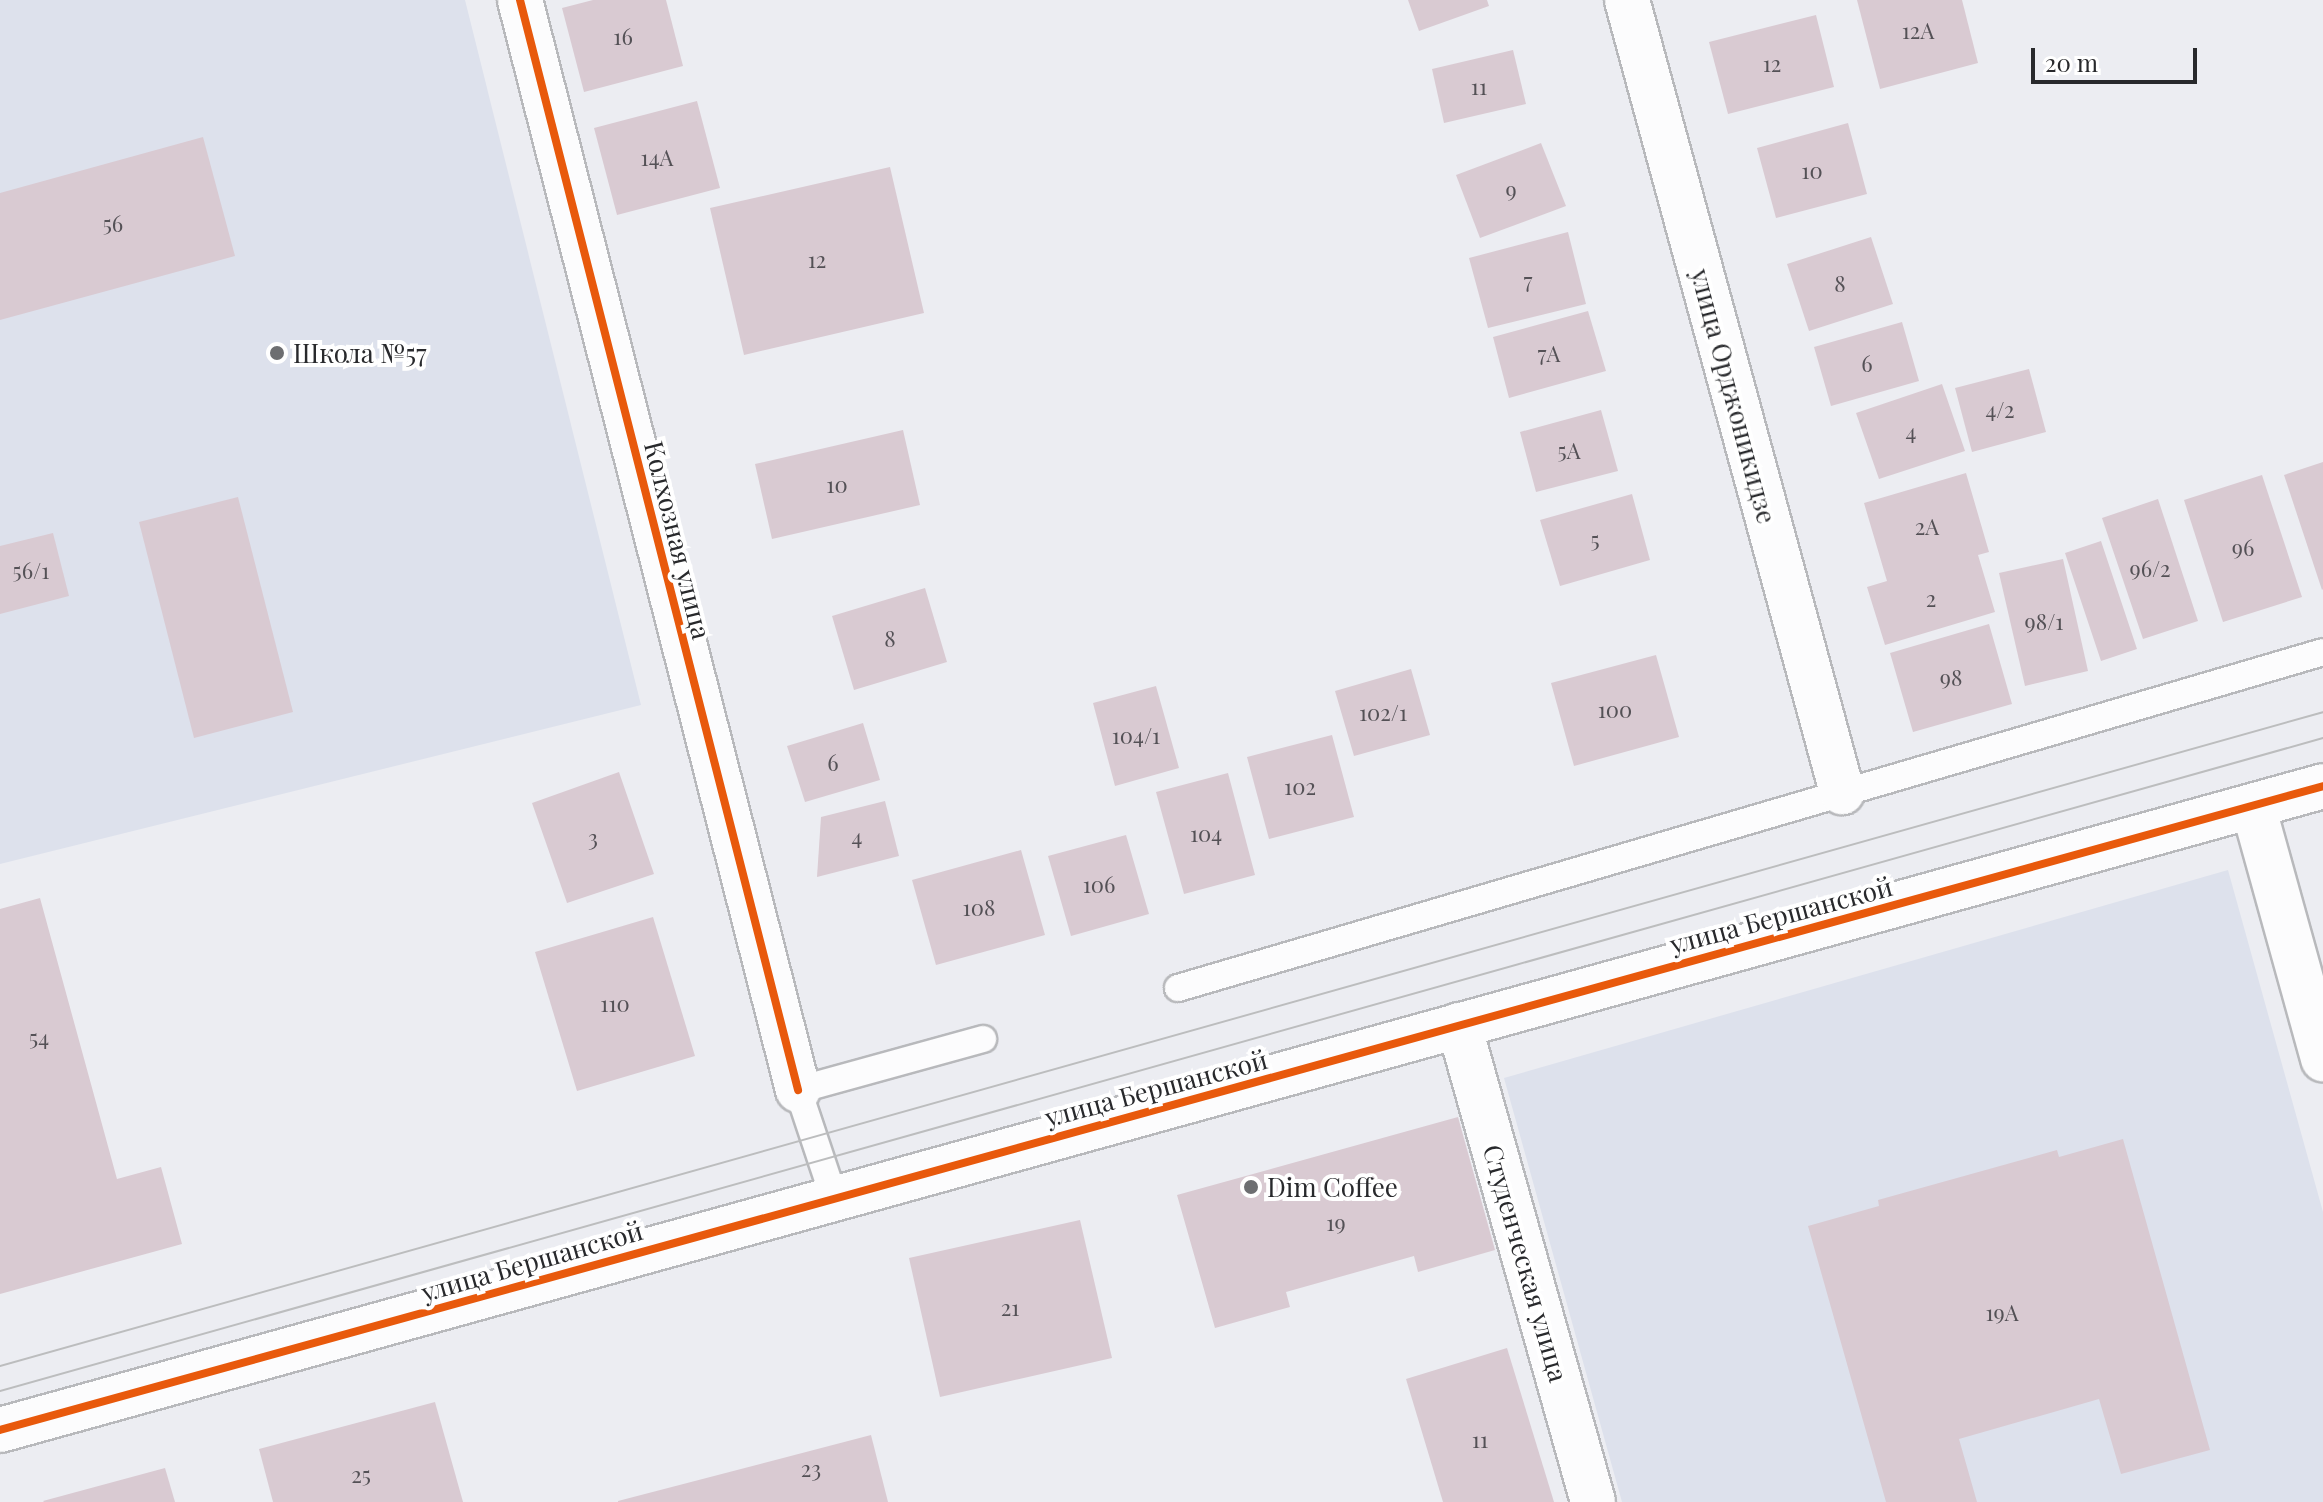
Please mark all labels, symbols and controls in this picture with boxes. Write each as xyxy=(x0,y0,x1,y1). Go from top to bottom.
house number: 12А xyxy=(1902,18,1934,44)
house number: 16 xyxy=(613,24,633,50)
scale bar xyxy=(2035,32,2201,82)
text: 20 m xyxy=(2045,46,2098,78)
house number: 12 xyxy=(1763,51,1781,77)
house number: 11 xyxy=(1471,74,1487,100)
house number: 14А xyxy=(641,145,673,171)
house number: 10 xyxy=(1801,158,1823,184)
house number: 9 xyxy=(1505,177,1517,203)
house number: 56 xyxy=(103,211,123,237)
house number: 12 xyxy=(808,247,826,273)
street label: улица Орджоникидзе xyxy=(1685,265,1783,527)
house number: 7 xyxy=(1524,268,1532,294)
house number: 8 xyxy=(1834,271,1846,297)
place label: Школа №57 xyxy=(293,337,427,369)
house number: 7А xyxy=(1538,341,1560,367)
marker: Школа №57 xyxy=(268,344,286,362)
house number: 6 xyxy=(1861,351,1873,377)
house number: 4/2 xyxy=(1985,397,2015,423)
house number: 4 xyxy=(1906,419,1916,445)
street label: Колхозная улица xyxy=(638,438,718,642)
house number: 5А xyxy=(1558,438,1580,464)
house number: 10 xyxy=(826,472,848,498)
house number: 2А xyxy=(1915,514,1939,540)
house number: 5 xyxy=(1590,527,1600,553)
house number: 96 xyxy=(2232,535,2254,561)
house number: 96/2 xyxy=(2130,556,2170,582)
house number: 56/1 xyxy=(13,558,49,584)
house number: 2 xyxy=(1926,586,1936,612)
house number: 98/1 xyxy=(2025,609,2063,635)
house number: 8 xyxy=(884,626,896,652)
house number: 98 xyxy=(1940,665,1962,691)
house number: 100 xyxy=(1598,697,1632,723)
house number: 102/1 xyxy=(1359,700,1407,726)
house number: 104/1 xyxy=(1112,723,1160,749)
house number: 6 xyxy=(827,750,839,776)
house number: 102 xyxy=(1284,774,1316,800)
house number: 104 xyxy=(1190,821,1222,847)
house number: 4 xyxy=(852,824,862,850)
house number: 3 xyxy=(588,825,598,851)
street label: улица Бершанской xyxy=(1666,870,1896,960)
house number: 106 xyxy=(1083,872,1115,898)
house number: 108 xyxy=(963,895,995,921)
house number: 110 xyxy=(600,991,630,1017)
house number: 54 xyxy=(29,1025,49,1051)
street label: улица Бершанской xyxy=(1041,1043,1271,1133)
street label: Студенческая улица xyxy=(1477,1141,1575,1385)
place label: Dim Coffee xyxy=(1267,1171,1398,1203)
marker: Dim Coffee xyxy=(1242,1178,1260,1196)
house number: 19 xyxy=(1326,1210,1346,1236)
street label: улица Бершанской xyxy=(418,1214,646,1308)
house number: 21 xyxy=(1001,1295,1019,1321)
house number: 19А xyxy=(1985,1300,2019,1326)
house number: 11 xyxy=(1472,1427,1488,1453)
house number: 23 xyxy=(801,1456,821,1482)
house number: 25 xyxy=(351,1462,371,1488)

